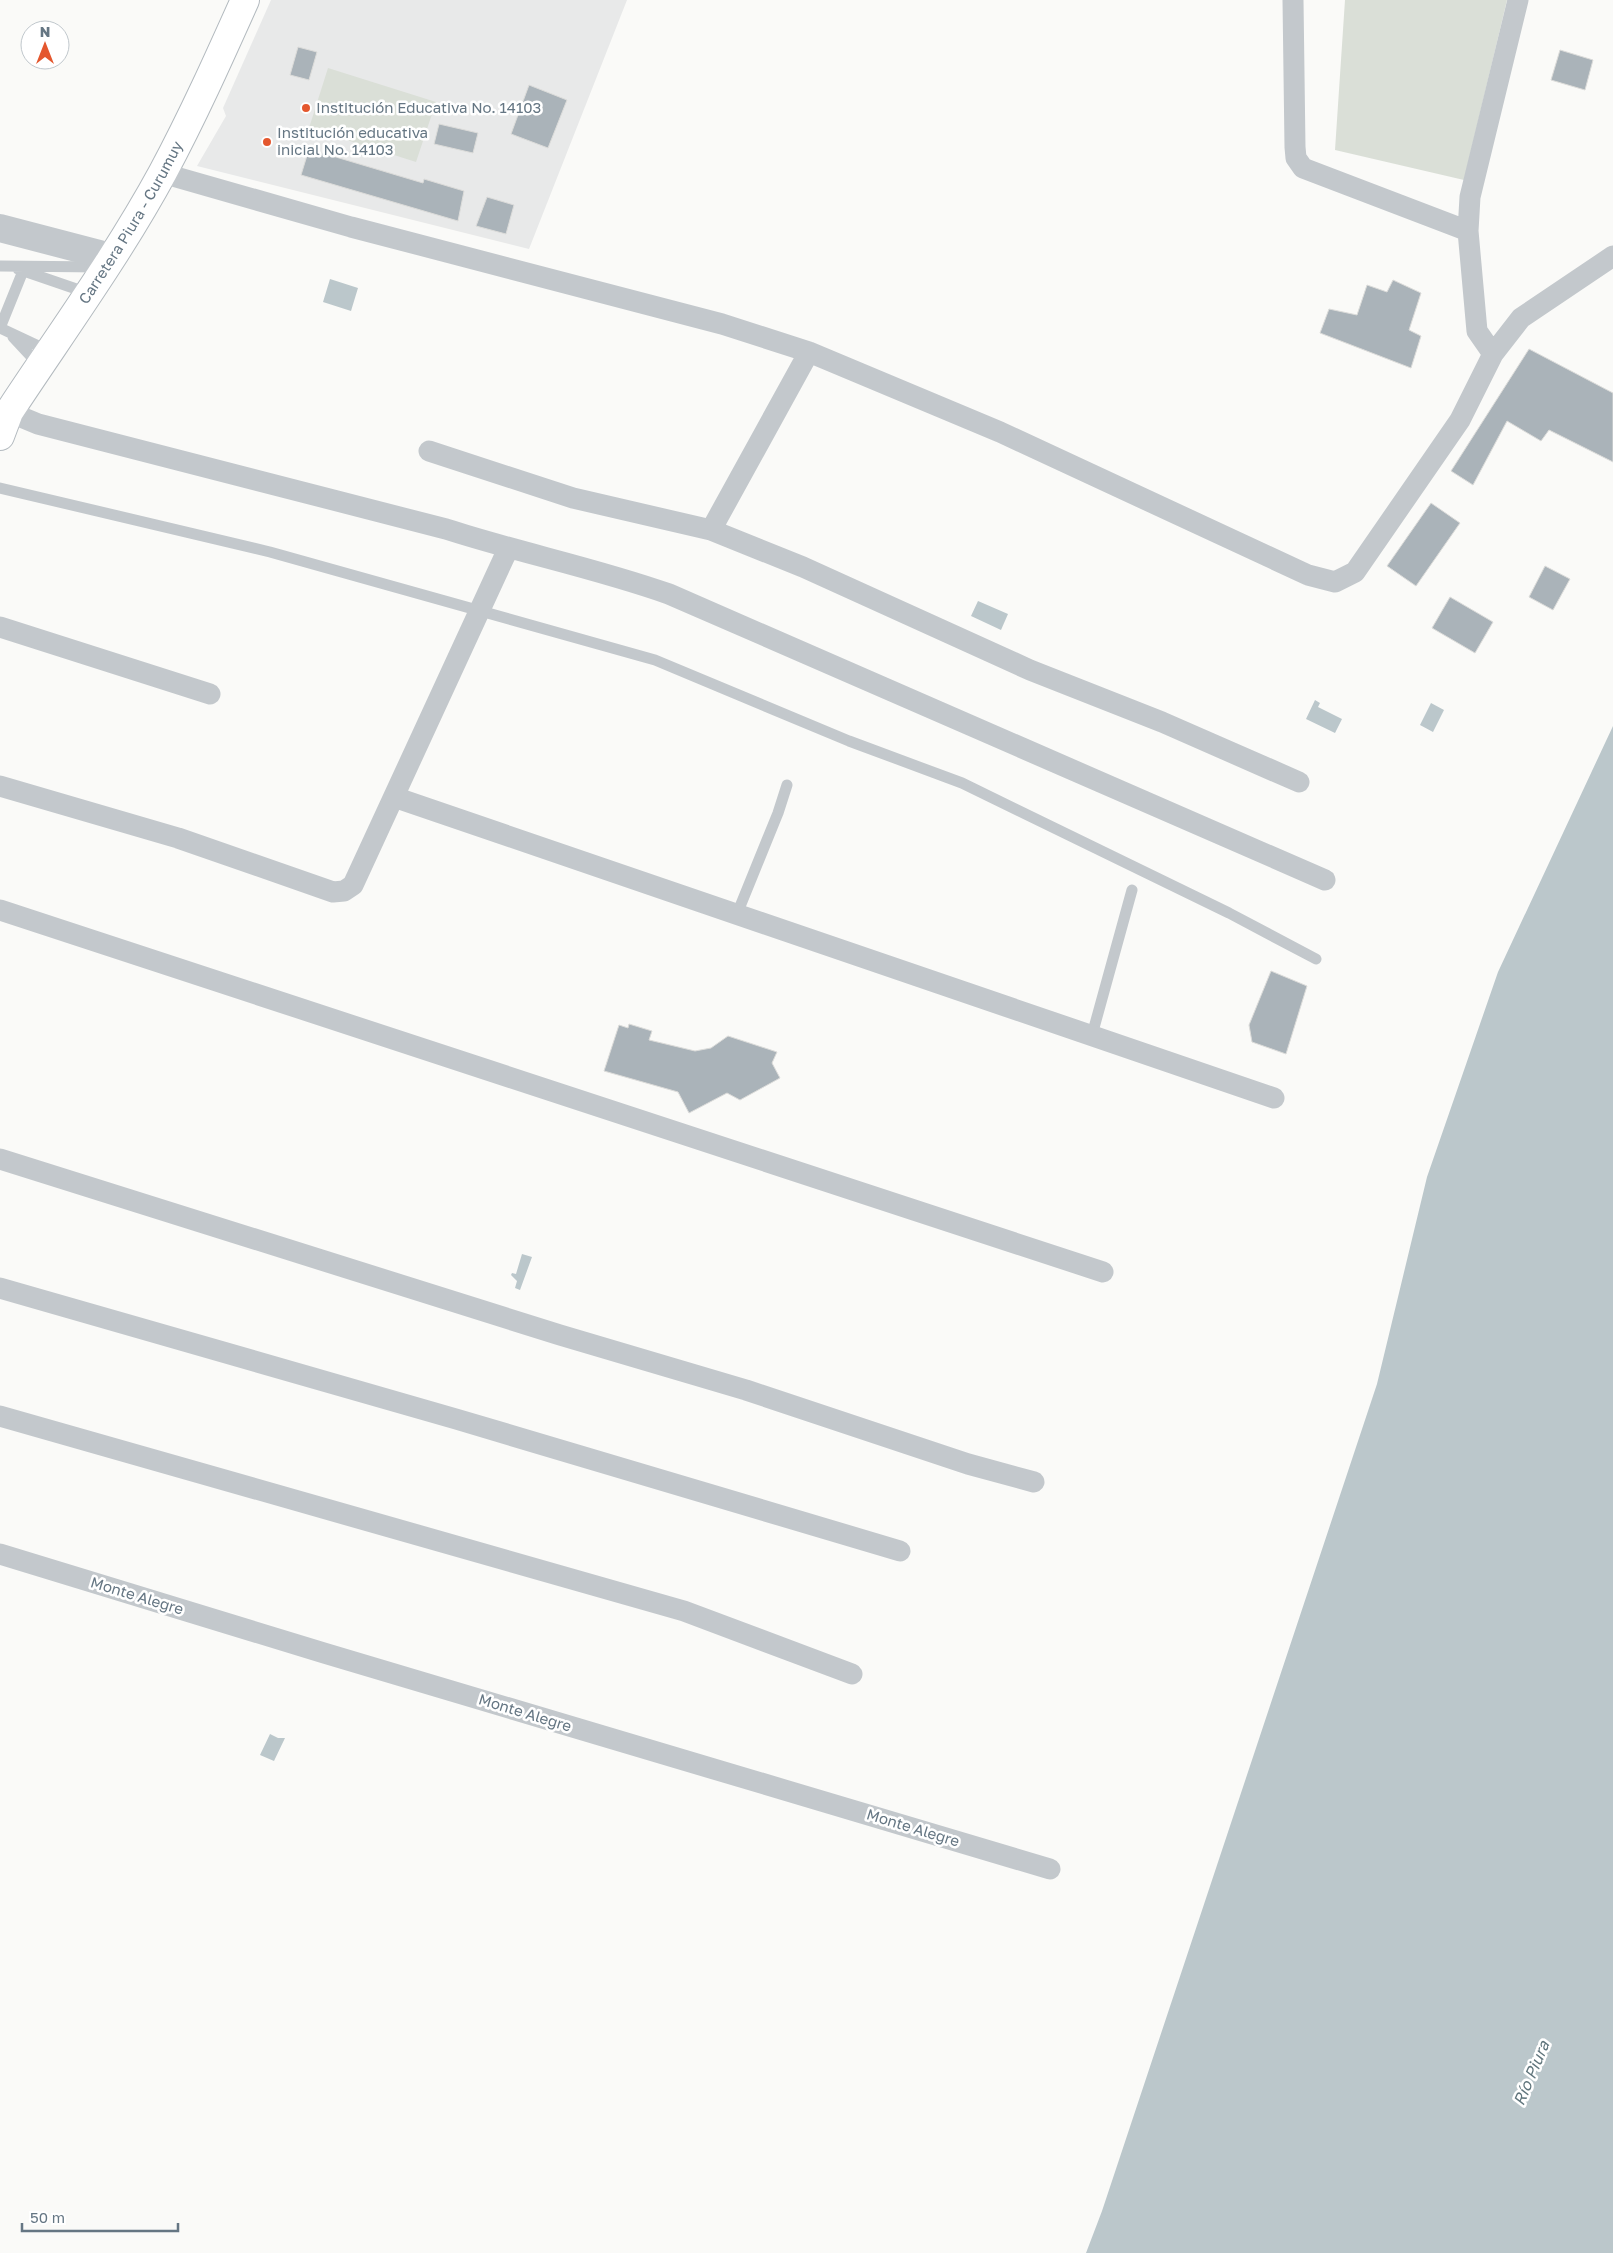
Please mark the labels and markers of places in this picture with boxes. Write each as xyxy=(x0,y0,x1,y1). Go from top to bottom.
place label: Institución Educativa No. 14103 xyxy=(316,98,541,116)
marker: Institución Educativa No. 14103 xyxy=(300,102,312,114)
place label: Institución educativa inicial No. 14103 xyxy=(277,123,428,158)
marker: Institución educativa inicial No. 14103 xyxy=(261,136,273,148)

